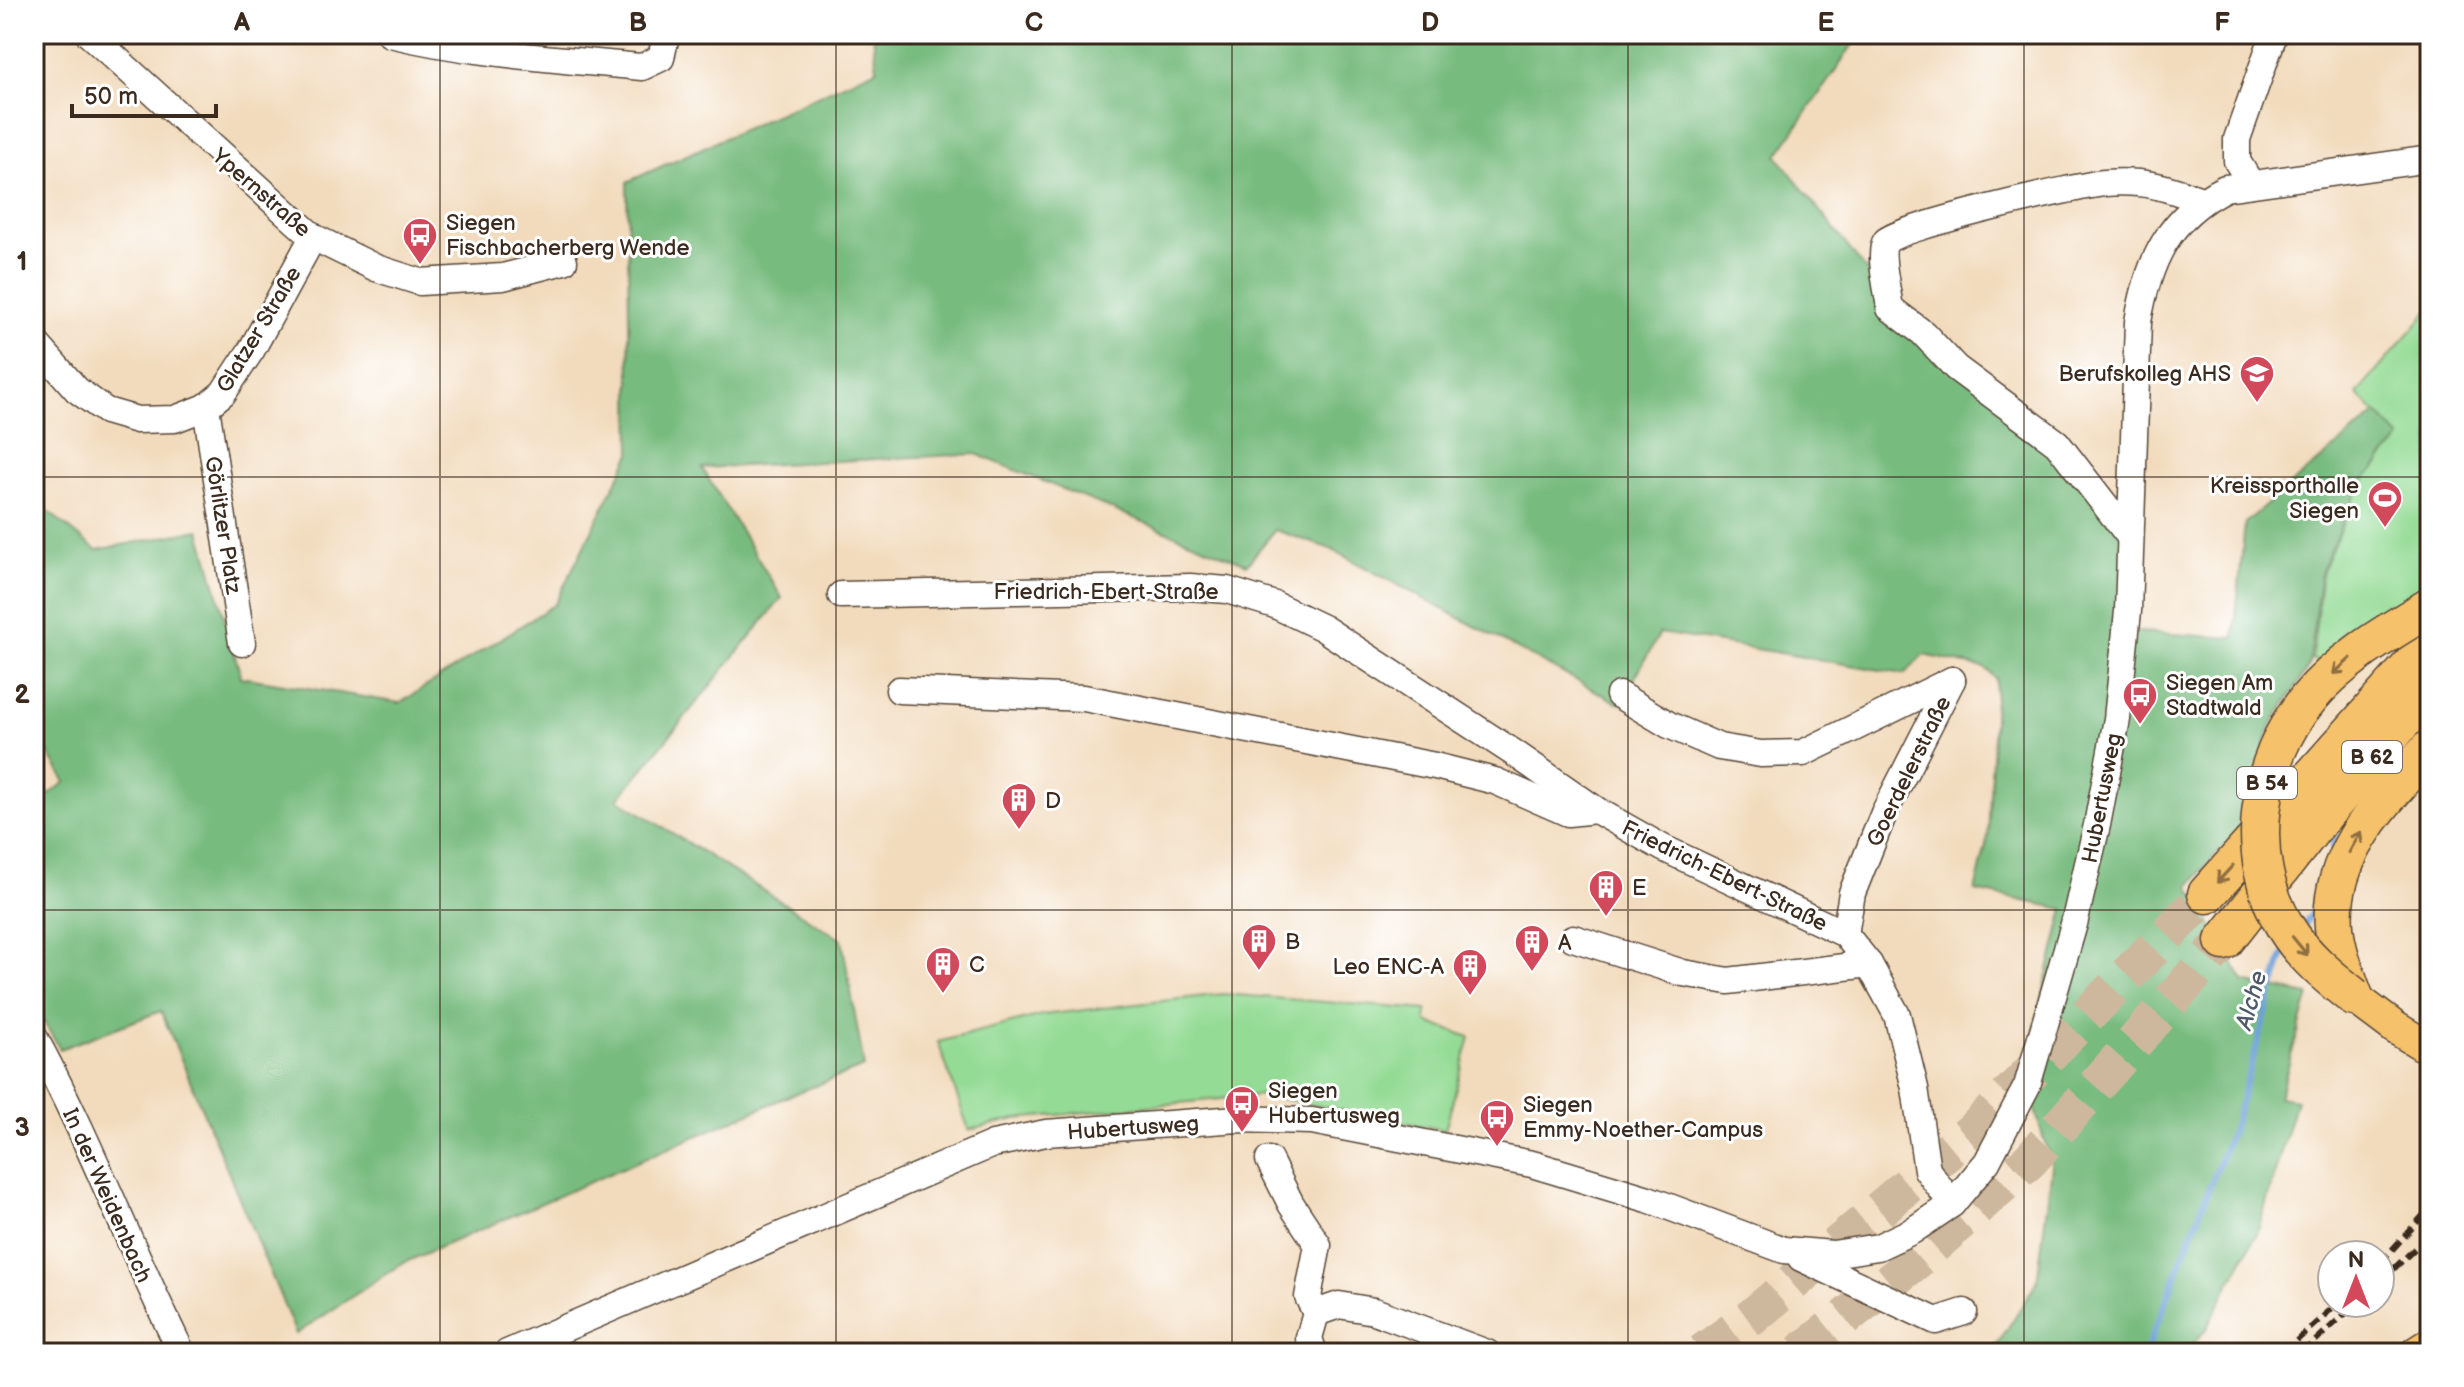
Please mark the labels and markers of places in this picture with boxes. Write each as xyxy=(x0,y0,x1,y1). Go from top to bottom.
place label: Siegen Fischbacherberg Wende xyxy=(446,210,690,262)
bus stop icon: Siegen Fischbacherberg Wende xyxy=(401,216,439,266)
school or university icon: Berufskolleg AHS xyxy=(2238,354,2276,404)
place label: Berufskolleg AHS xyxy=(2059,361,2231,388)
place label: Kreissporthalle Siegen xyxy=(2210,473,2359,525)
sports icon: Kreissporthalle Siegen xyxy=(2366,479,2404,529)
place label: Siegen Am Stadtwald xyxy=(2166,670,2273,722)
bus stop icon: Siegen Am Stadtwald xyxy=(2121,676,2159,726)
building icon: D xyxy=(1000,781,1038,831)
place label: D xyxy=(1045,788,1061,815)
building icon: E xyxy=(1587,868,1625,918)
place label: E xyxy=(1632,874,1646,900)
building icon: B xyxy=(1240,922,1278,972)
building icon: A xyxy=(1513,923,1551,973)
place label: B xyxy=(1285,929,1300,956)
place label: A xyxy=(1558,930,1572,957)
building icon: C xyxy=(924,945,962,995)
building icon: Leo ENC-A xyxy=(1451,947,1489,997)
place label: C xyxy=(969,952,985,979)
place label: Leo ENC-A xyxy=(1333,954,1445,981)
place label: Siegen Hubertusweg xyxy=(1268,1078,1400,1130)
bus stop icon: Siegen Hubertusweg xyxy=(1223,1084,1261,1134)
place label: Siegen Emmy-Noether-Campus xyxy=(1523,1092,1763,1144)
bus stop icon: Siegen Emmy-Noether-Campus xyxy=(1478,1098,1516,1148)

